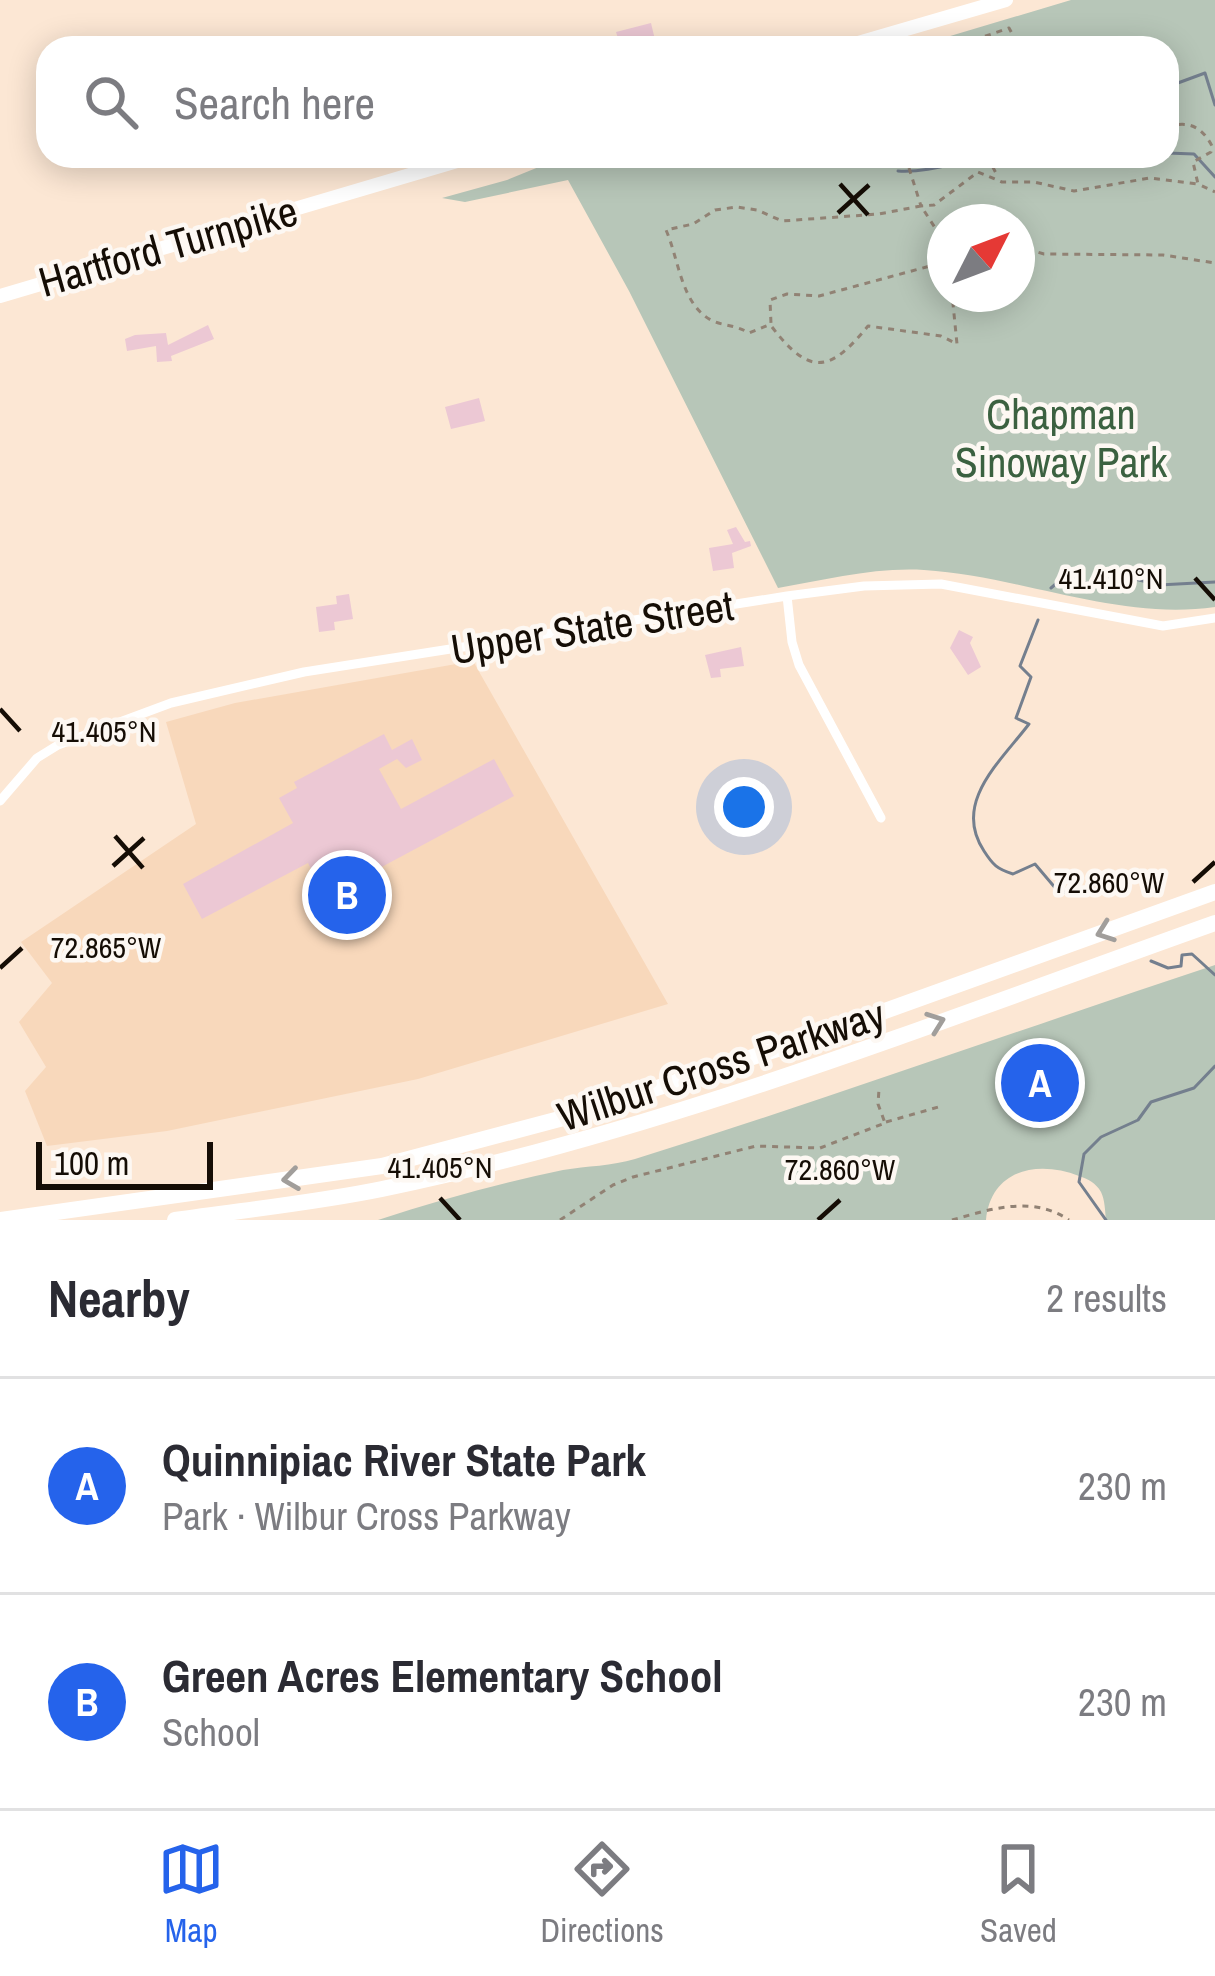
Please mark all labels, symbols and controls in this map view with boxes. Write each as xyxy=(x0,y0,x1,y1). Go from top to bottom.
search box xyxy=(36,36,1179,168)
icon: search xyxy=(78,69,144,135)
text: Search here xyxy=(174,72,375,133)
street label: Hartford Turnpike xyxy=(32,182,304,310)
north arrow xyxy=(927,204,1035,312)
park label: Chapman Sinoway Park xyxy=(955,386,1168,490)
text: 41.410°N xyxy=(1059,558,1164,598)
street label: Upper State Street xyxy=(447,577,737,677)
text: 41.405°N xyxy=(52,711,157,751)
your location xyxy=(714,777,774,837)
pin: B xyxy=(308,850,386,940)
text: 72.860°W xyxy=(1054,862,1164,902)
one-way arrow xyxy=(1096,918,1117,942)
text: 72.865°W xyxy=(51,927,161,967)
street label: Wilbur Cross Parkway xyxy=(550,986,892,1144)
one-way arrow xyxy=(925,1012,946,1036)
pin: A xyxy=(1001,1038,1079,1128)
scale bar xyxy=(36,1136,213,1189)
text: 100 m xyxy=(54,1141,129,1185)
text: 41.405°N xyxy=(388,1147,493,1187)
text: 72.860°W xyxy=(785,1149,895,1189)
one-way arrow xyxy=(281,1165,301,1191)
text: Nearby xyxy=(48,1264,190,1333)
text: 2 results xyxy=(1046,1272,1167,1324)
text: Quinnipiac River State Park xyxy=(162,1429,646,1490)
text: A xyxy=(75,1460,99,1512)
text: 230 m xyxy=(1078,1460,1167,1512)
text: Park · Wilbur Cross Parkway xyxy=(162,1490,571,1542)
text: Green Acres Elementary School xyxy=(162,1645,723,1706)
text: B xyxy=(75,1676,99,1728)
text: 230 m xyxy=(1078,1676,1167,1728)
text: School xyxy=(162,1706,260,1758)
tab: Map xyxy=(158,1836,224,1952)
tab: Directions xyxy=(540,1836,664,1952)
tab: Saved xyxy=(980,1836,1057,1952)

